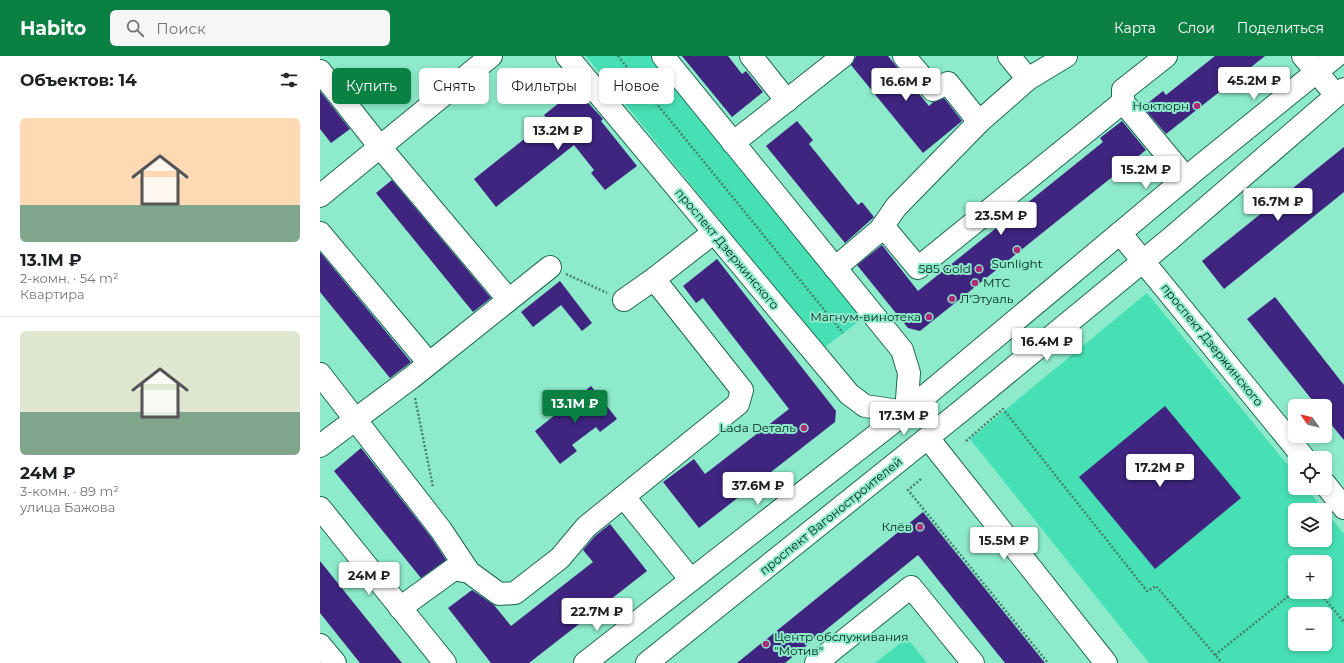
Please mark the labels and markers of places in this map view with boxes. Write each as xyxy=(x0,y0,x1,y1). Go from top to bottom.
pin: 45.2M ₽ xyxy=(1217,67,1291,101)
pin: 16.6M ₽ xyxy=(869,68,943,102)
place label: Ноктюрн xyxy=(1132,98,1189,113)
marker: Ноктюрн xyxy=(1192,101,1202,111)
pin: 13.2M ₽ xyxy=(521,117,595,151)
pin: 15.2M ₽ xyxy=(1109,156,1183,190)
pin: 16.7M ₽ xyxy=(1241,188,1315,222)
pin: 23.5M ₽ xyxy=(964,202,1038,236)
marker: Sunlight xyxy=(1012,245,1022,255)
place label: Sunlight xyxy=(991,256,1043,271)
place label: 585 Gold xyxy=(918,261,971,276)
marker: 585 Gold xyxy=(974,264,984,274)
place label: МТС xyxy=(983,275,1010,290)
marker: МТС xyxy=(970,278,980,288)
place label: Л'Этуаль xyxy=(960,291,1014,306)
marker: Л'Этуаль xyxy=(947,294,957,304)
place label: Магнум-винотека xyxy=(810,309,921,324)
marker: Магнум-винотека xyxy=(924,312,934,322)
pin: 16.4M ₽ xyxy=(1010,328,1084,362)
pin: 13.1M ₽ xyxy=(538,390,612,424)
pin: 17.3M ₽ xyxy=(867,402,941,436)
place label: Lada Dеталь xyxy=(719,420,796,435)
marker: Lada Dеталь xyxy=(799,423,809,433)
pin: 17.2M ₽ xyxy=(1123,454,1197,488)
pin: 37.6M ₽ xyxy=(721,472,795,506)
place label: Клёв xyxy=(881,519,912,534)
marker: Клёв xyxy=(915,522,925,532)
pin: 15.5M ₽ xyxy=(967,527,1041,561)
pin: 24M ₽ xyxy=(341,562,397,596)
pin: 22.7M ₽ xyxy=(560,598,634,632)
place label: Центр обслуживания "Мотив" xyxy=(774,629,909,658)
marker: Центр обслуживания "Мотив" xyxy=(761,639,771,649)

